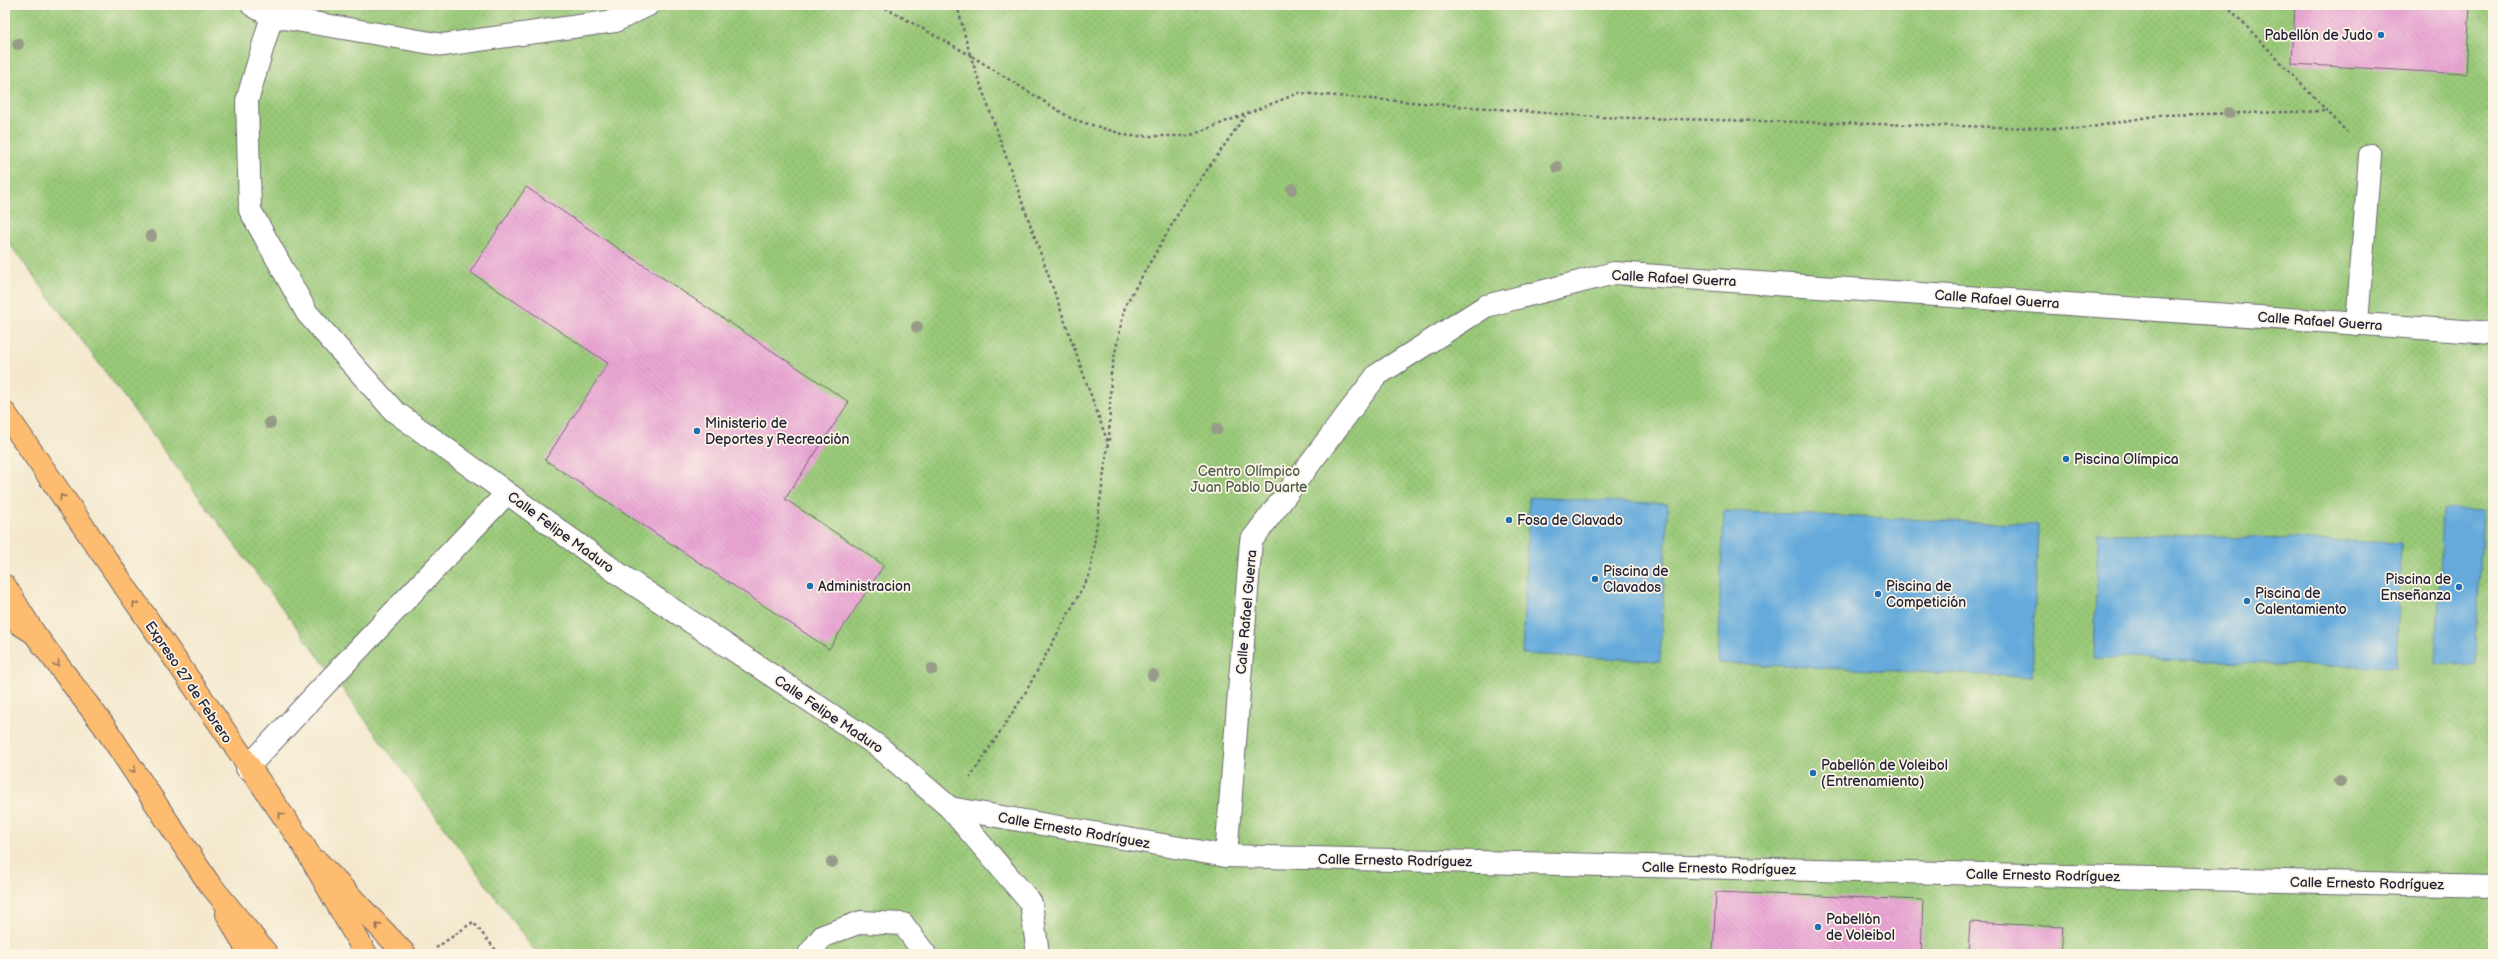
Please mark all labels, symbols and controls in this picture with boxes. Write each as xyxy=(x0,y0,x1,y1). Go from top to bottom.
place label: Pabellón de Judo xyxy=(2264,27,2373,44)
marker: Pabellón de Judo xyxy=(2376,30,2386,40)
street label: Calle Rafael Guerra xyxy=(1611,267,1737,290)
street label: Calle Rafael Guerra xyxy=(1934,287,2060,312)
street label: Calle Rafael Guerra xyxy=(2257,309,2383,334)
place label: Ministerio de Deportes y Recreación xyxy=(705,415,850,448)
marker: Ministerio de Deportes y Recreación xyxy=(692,426,702,436)
place label: Piscina Olímpica xyxy=(2074,451,2179,468)
marker: Piscina Olímpica xyxy=(2061,454,2071,464)
park label: Centro Olímpico Juan Pablo Duarte xyxy=(1191,463,1307,496)
street label: Calle Felipe Maduro xyxy=(504,488,617,577)
one-way arrow xyxy=(60,494,67,501)
place label: Fosa de Clavado xyxy=(1517,512,1623,529)
marker: Fosa de Clavado xyxy=(1504,515,1514,525)
street label: Calle Rafael Guerra xyxy=(1233,549,1260,675)
place label: Piscina de Clavados xyxy=(1603,563,1669,596)
place label: Piscina de Enseñanza xyxy=(2380,571,2451,604)
marker: Piscina de Clavados xyxy=(1590,574,1600,584)
place label: Administracion xyxy=(818,578,911,595)
place label: Piscina de Competición xyxy=(1886,578,1966,611)
marker: Administracion xyxy=(805,581,815,591)
marker: Piscina de Enseñanza xyxy=(2454,582,2464,592)
place label: Piscina de Calentamiento xyxy=(2255,585,2347,618)
marker: Piscina de Competición xyxy=(1873,589,1883,599)
marker: Piscina de Calentamiento xyxy=(2242,596,2252,606)
one-way arrow xyxy=(132,601,140,608)
street label: Expreso 27 de Febrero xyxy=(141,618,236,747)
one-way arrow xyxy=(53,660,60,667)
street label: Calle Felipe Maduro xyxy=(771,672,886,757)
place label: Pabellón de Voleibol (Entrenamiento) xyxy=(1821,757,1948,790)
one-way arrow xyxy=(128,766,136,773)
marker: Pabellón de Voleibol (Entrenamiento) xyxy=(1808,768,1818,778)
street label: Calle Ernesto Rodríguez xyxy=(996,809,1152,852)
one-way arrow xyxy=(279,812,286,819)
street label: Calle Ernesto Rodríguez xyxy=(1318,851,1473,870)
street label: Calle Ernesto Rodríguez xyxy=(1642,859,1797,878)
street label: Calle Ernesto Rodríguez xyxy=(1966,866,2121,885)
street label: Calle Ernesto Rodríguez xyxy=(2290,874,2445,893)
place label: Pabellón de Voleibol xyxy=(1826,911,1895,944)
marker: Pabellón de Voleibol xyxy=(1813,922,1823,932)
one-way arrow xyxy=(376,923,383,930)

